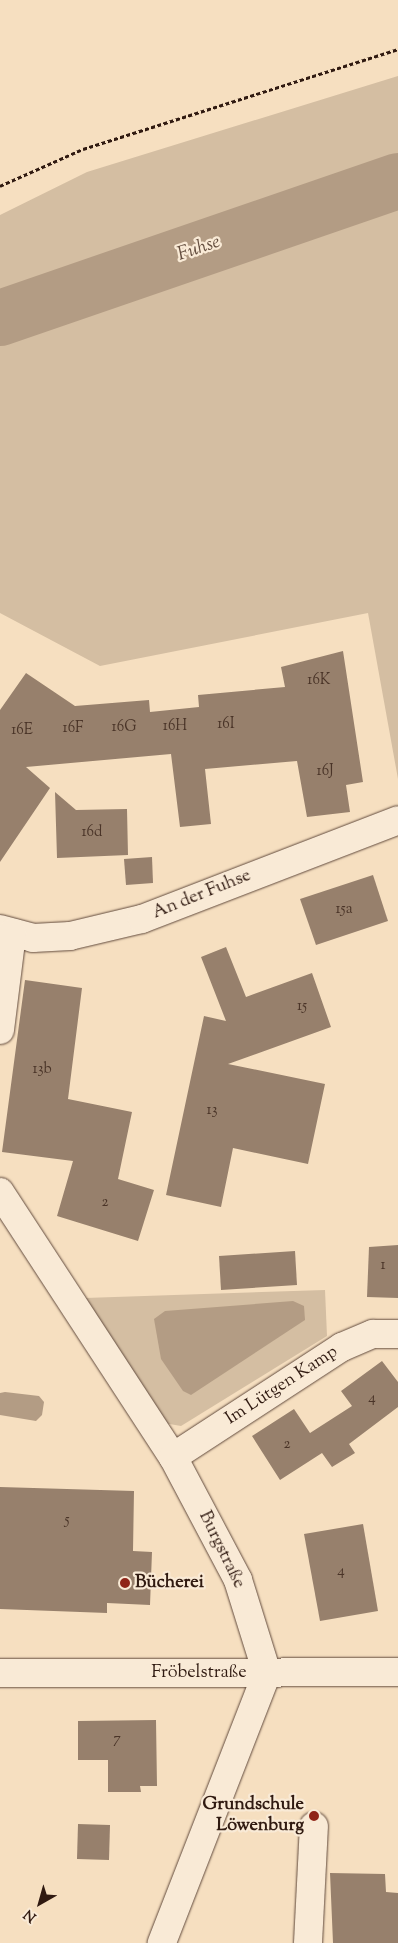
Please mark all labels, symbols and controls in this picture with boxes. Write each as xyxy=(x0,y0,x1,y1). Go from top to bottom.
water label: Fuhse xyxy=(175,231,223,267)
house number: 16K xyxy=(307,672,331,690)
house number: 16I xyxy=(217,716,235,734)
house number: 16H xyxy=(163,718,187,736)
house number: 16G xyxy=(112,719,136,737)
house number: 16F xyxy=(63,720,83,738)
house number: 16E xyxy=(11,722,33,740)
house number: 16J xyxy=(317,763,333,781)
house number: 16d xyxy=(81,824,103,842)
street label: An der Fuhse xyxy=(150,865,254,925)
house number: 15a xyxy=(335,901,353,919)
house number: 15 xyxy=(297,998,307,1016)
house number: 13b xyxy=(32,1061,52,1079)
house number: 13 xyxy=(206,1102,218,1120)
house number: 2 xyxy=(101,1194,109,1212)
house number: 1 xyxy=(380,1257,386,1275)
street label: Im Lütgen Kamp xyxy=(222,1342,342,1430)
house number: 4 xyxy=(368,1390,376,1408)
house number: 2 xyxy=(283,1436,291,1454)
street label: Burgstraße xyxy=(193,1508,249,1592)
house number: 5 xyxy=(64,1512,70,1530)
house number: 4 xyxy=(337,1563,345,1581)
place label: Bücherei xyxy=(135,1572,204,1594)
marker: Bücherei xyxy=(119,1577,131,1589)
street label: Fröbelstraße xyxy=(151,1662,247,1684)
house number: 7 xyxy=(113,1731,121,1749)
place label: Grundschule Löwenburg xyxy=(202,1795,304,1838)
marker: Grundschule Löwenburg xyxy=(308,1810,320,1822)
north arrow xyxy=(15,1878,65,1928)
text: N xyxy=(20,1903,41,1926)

